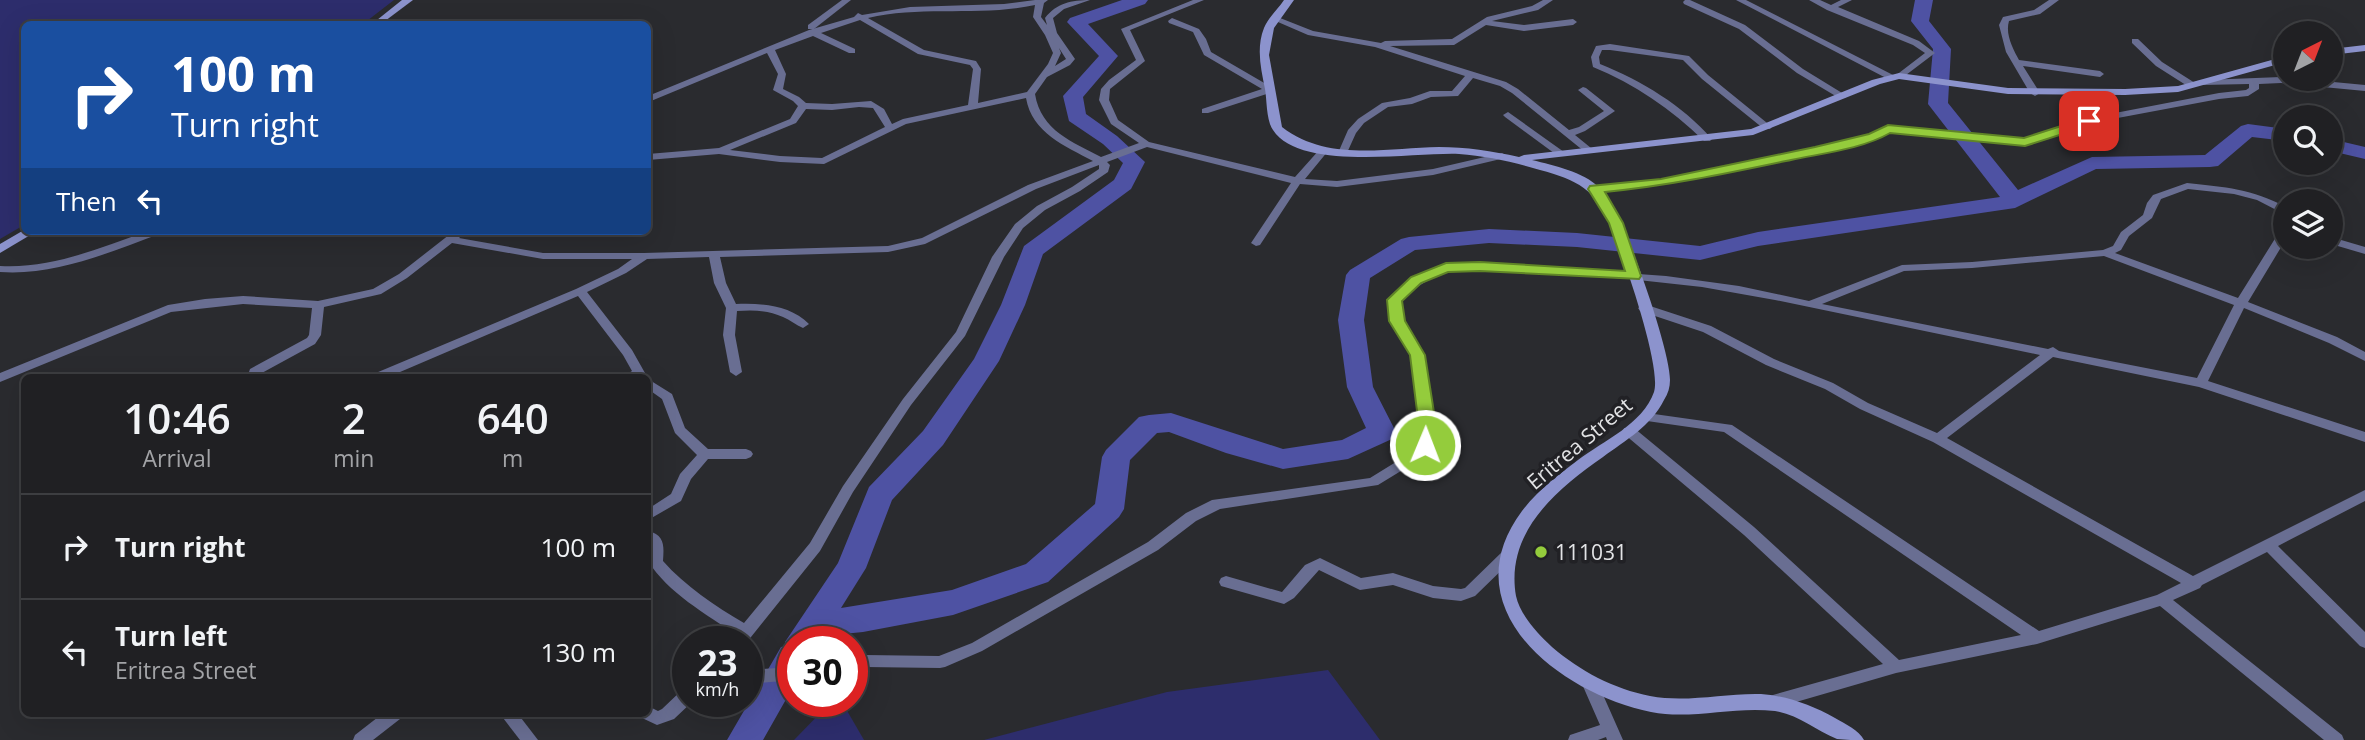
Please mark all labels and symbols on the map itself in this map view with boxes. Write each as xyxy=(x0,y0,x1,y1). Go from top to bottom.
north arrow xyxy=(2273,21,2343,91)
pin xyxy=(2059,91,2119,151)
street label: Eritrea Street xyxy=(1521,391,1637,495)
position arrow xyxy=(1388,408,1462,482)
place label: 111031 xyxy=(1555,538,1627,566)
marker: 111031 xyxy=(1533,544,1549,560)
speed limit sign: 30 xyxy=(777,626,868,717)

